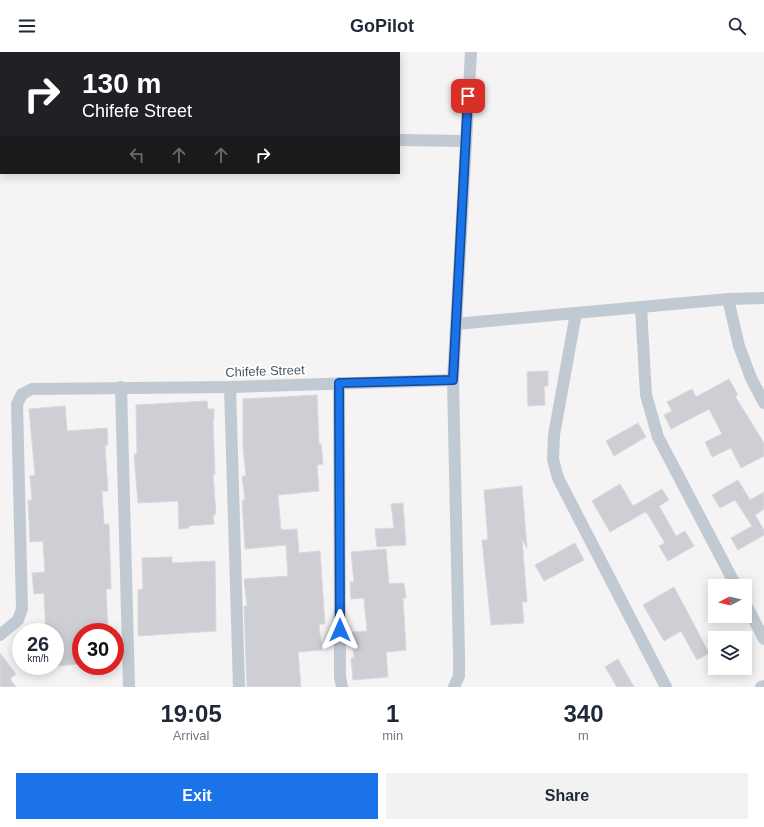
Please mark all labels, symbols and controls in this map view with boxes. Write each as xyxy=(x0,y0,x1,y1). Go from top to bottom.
icon: menu xyxy=(16,15,38,37)
icon: search xyxy=(726,15,748,37)
text: GoPilot xyxy=(350,16,414,36)
icon: right xyxy=(16,68,68,120)
text: 130 m xyxy=(82,68,161,99)
pin xyxy=(451,79,485,113)
icon: arrive xyxy=(457,85,479,107)
text: Chifefe Street xyxy=(82,101,192,121)
icon: left xyxy=(126,144,148,166)
icon: ahead xyxy=(168,144,190,166)
icon: ahead xyxy=(210,144,232,166)
icon: right xyxy=(252,144,274,166)
street label: Chifefe Street xyxy=(225,362,305,380)
north arrow xyxy=(708,579,752,623)
map controls xyxy=(708,579,752,675)
position arrow xyxy=(319,609,361,651)
speed limit sign: 30 xyxy=(72,623,124,675)
button: layers xyxy=(708,631,752,675)
text: 26 xyxy=(27,633,49,655)
text: km/h xyxy=(27,653,49,664)
text: 19:05 xyxy=(160,700,222,727)
text: 1 xyxy=(386,700,399,727)
text: 340 xyxy=(564,700,604,727)
text: Arrival xyxy=(173,728,210,743)
text: min xyxy=(382,728,403,743)
text: m xyxy=(578,728,589,743)
button: Exit xyxy=(16,773,378,819)
button: Share xyxy=(386,773,748,819)

